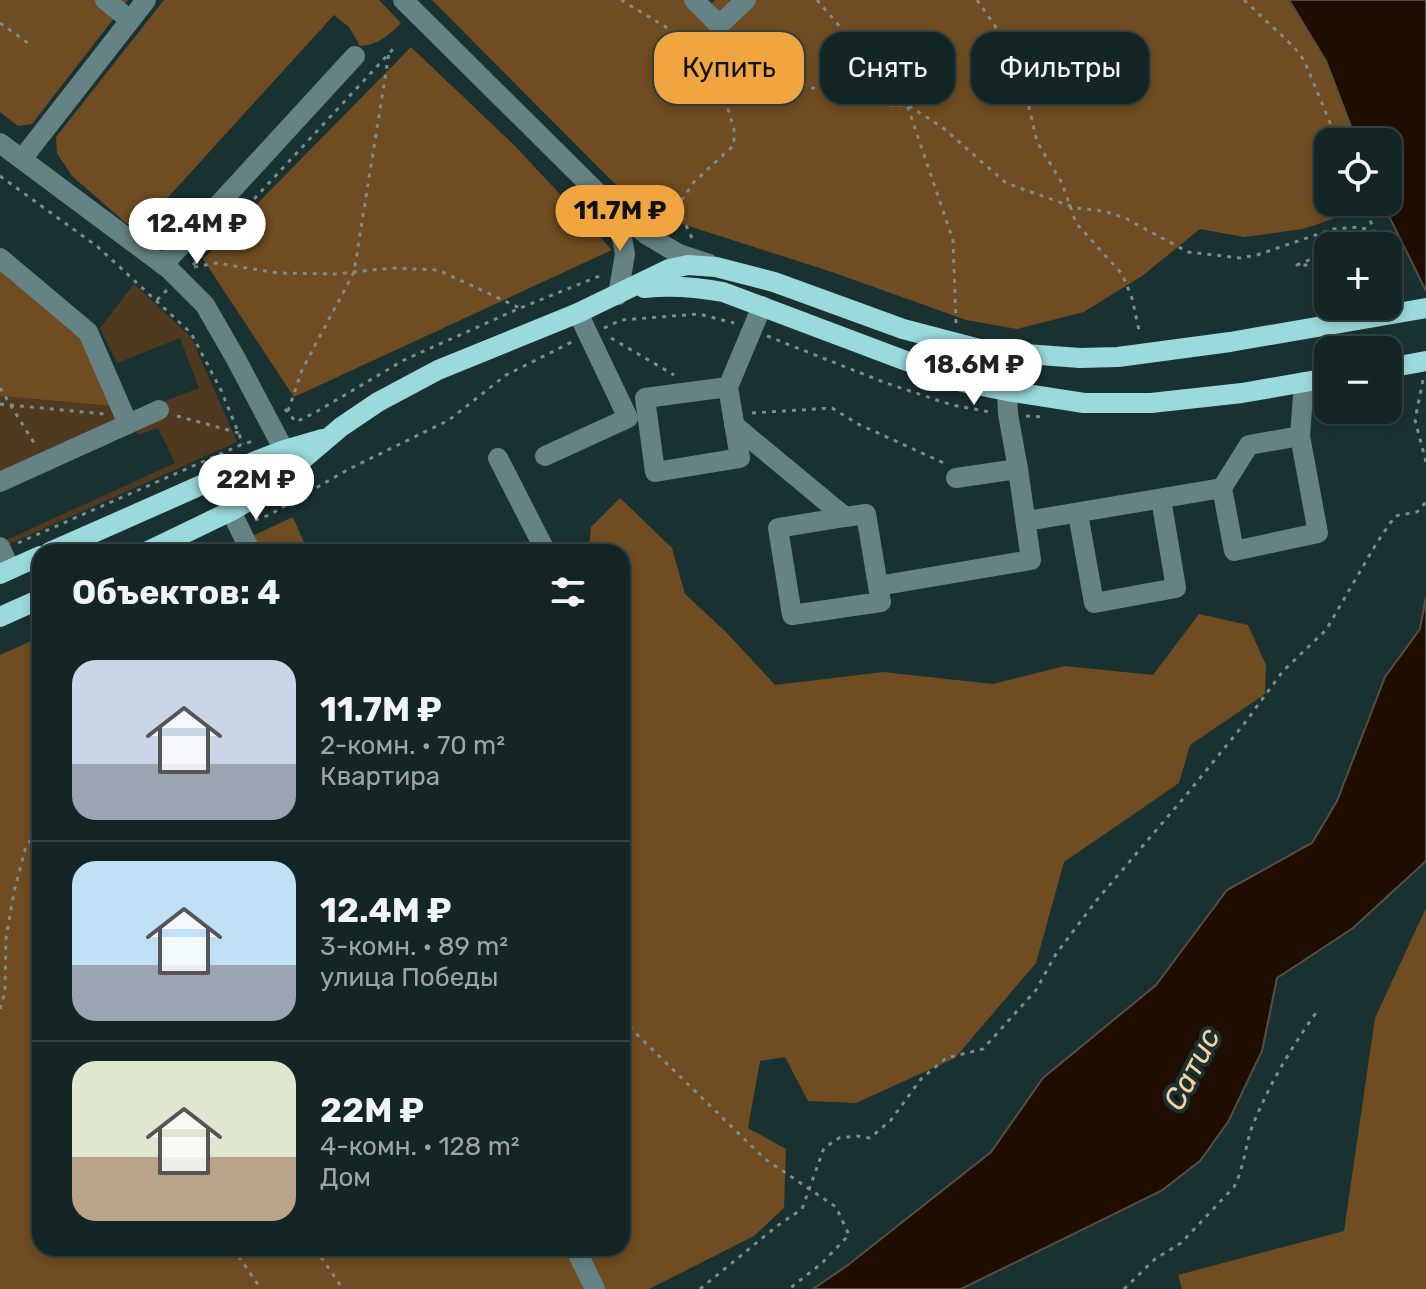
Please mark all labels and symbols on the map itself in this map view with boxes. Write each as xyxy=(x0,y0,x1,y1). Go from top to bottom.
pin: 11.7M ₽ xyxy=(546,185,694,253)
pin: 12.4M ₽ xyxy=(123,198,271,266)
pin: 18.6M ₽ xyxy=(900,339,1048,407)
pin: 22M ₽ xyxy=(200,454,312,522)
water label: Сатис xyxy=(1156,1022,1228,1116)

